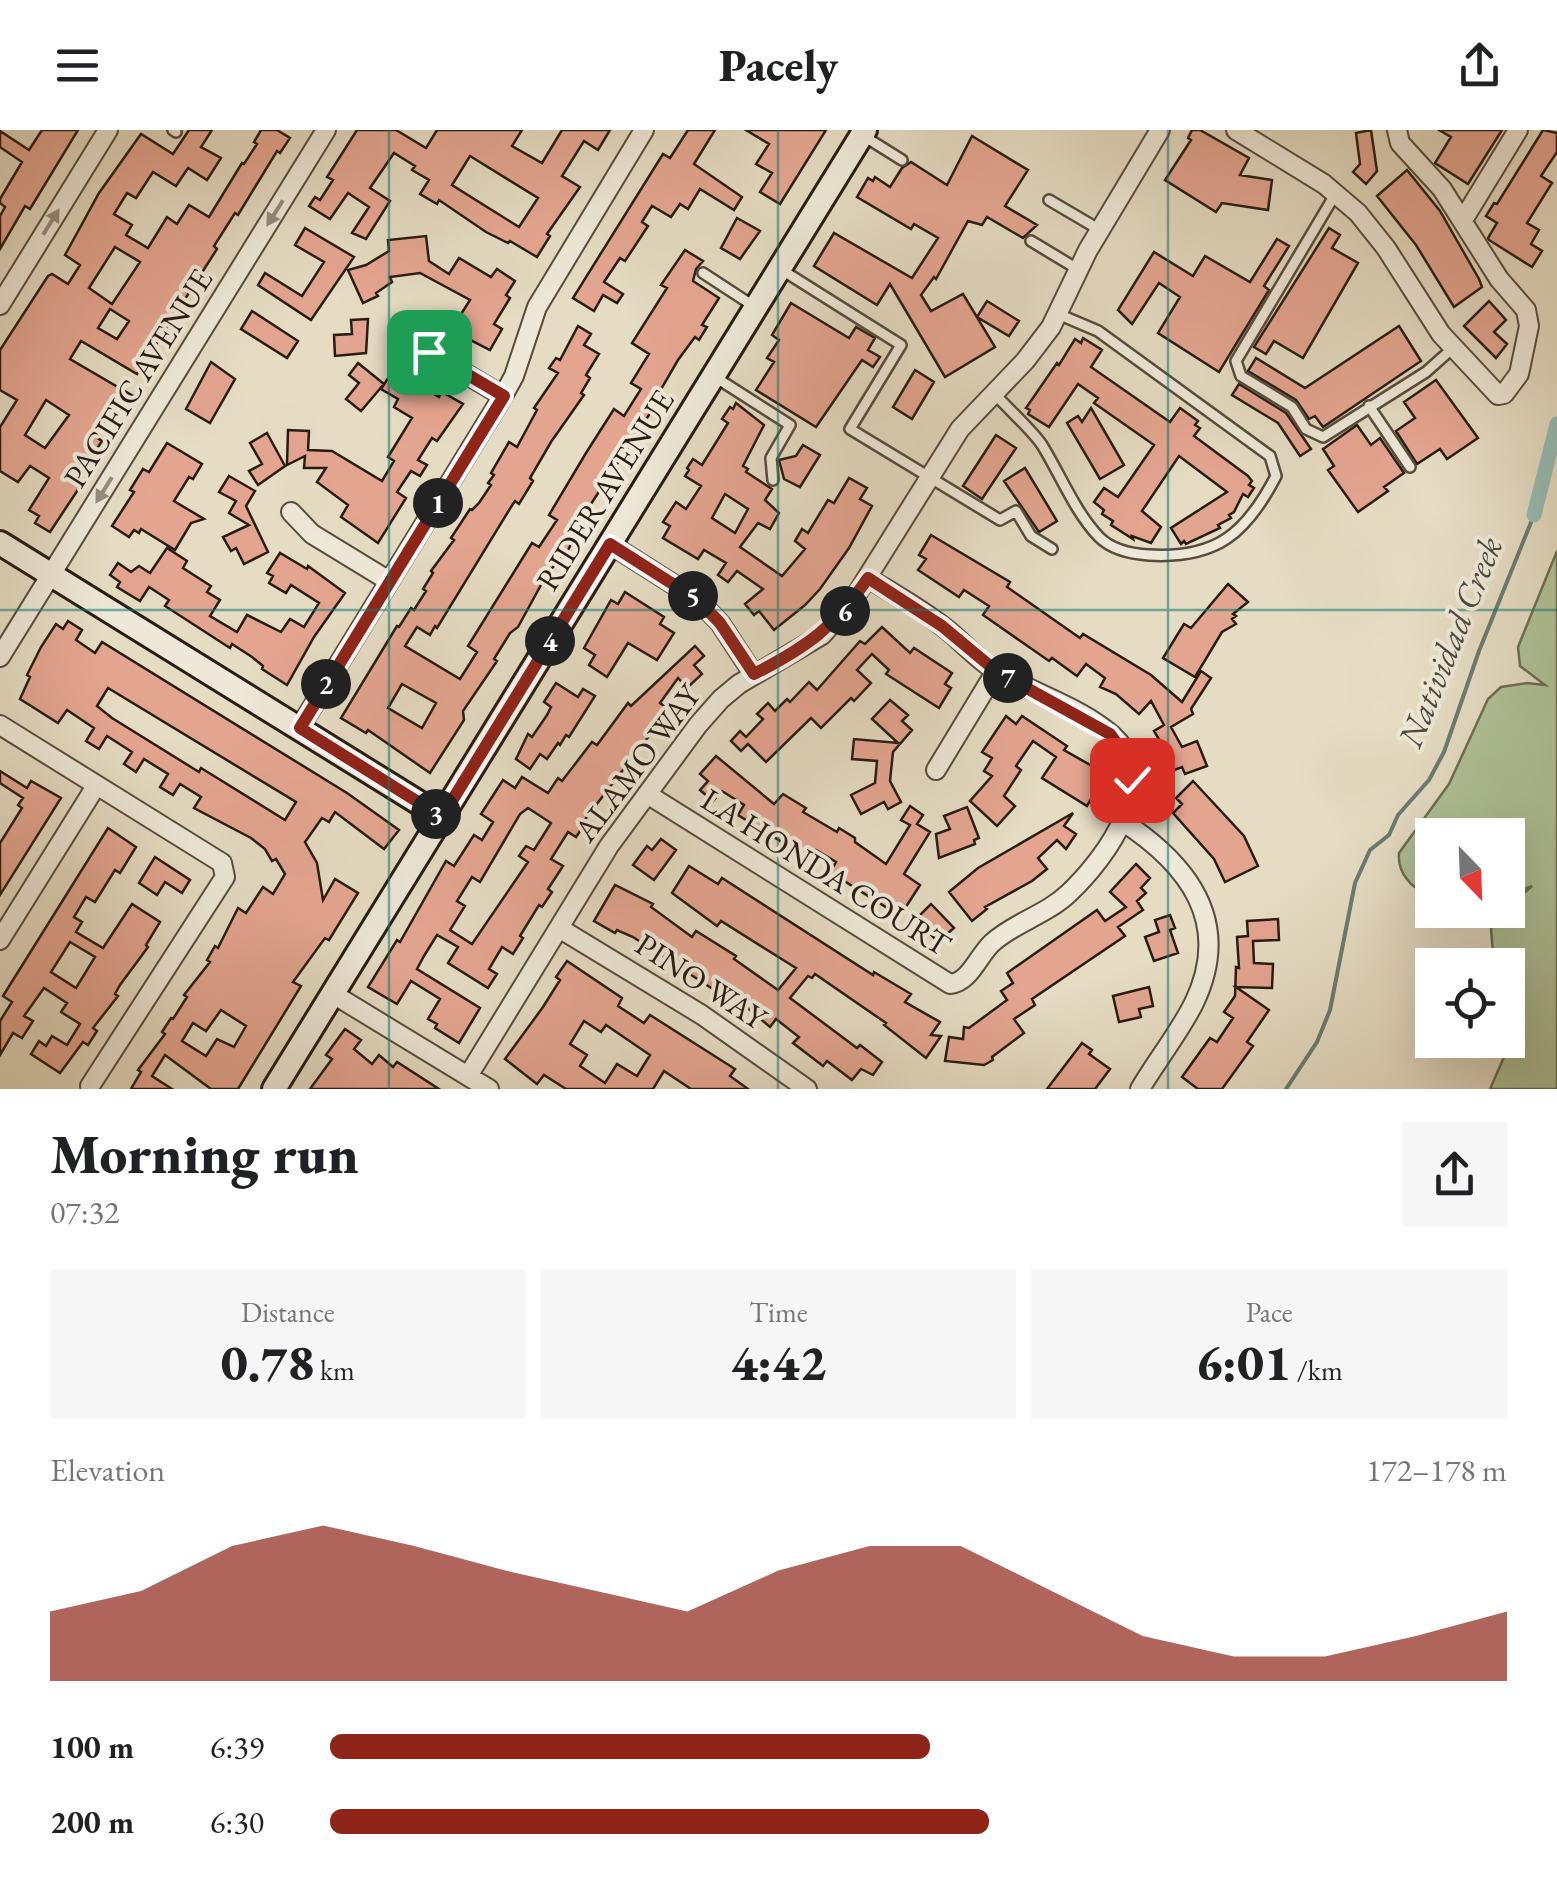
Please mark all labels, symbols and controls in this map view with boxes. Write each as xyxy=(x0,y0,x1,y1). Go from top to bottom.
text: Pacely xyxy=(719,36,838,94)
icon: menu xyxy=(50,38,105,93)
icon: share xyxy=(1452,38,1507,93)
one-way arrow xyxy=(267,199,284,227)
one-way arrow xyxy=(42,208,59,236)
street label: PACIFIC AVENUE xyxy=(54,261,222,495)
pin xyxy=(387,310,472,395)
icon: arrive xyxy=(402,325,457,380)
street label: RIDER AVENUE xyxy=(526,382,684,598)
one-way arrow xyxy=(96,476,114,504)
pin: 1 xyxy=(413,478,463,528)
text: 1 xyxy=(431,485,445,521)
water label: Natividad Creek xyxy=(1386,530,1512,755)
pin: 5 xyxy=(668,571,718,621)
text: 5 xyxy=(686,578,700,614)
pin: 6 xyxy=(820,586,870,636)
text: 6 xyxy=(838,593,852,629)
pin: 4 xyxy=(525,616,575,666)
text: 4 xyxy=(543,623,557,659)
pin: 7 xyxy=(983,653,1033,703)
pin: 2 xyxy=(301,659,351,709)
text: 7 xyxy=(1001,660,1015,696)
text: 2 xyxy=(319,666,333,702)
street label: ALAMO WAY xyxy=(564,675,711,851)
pin xyxy=(1090,738,1175,823)
icon: check xyxy=(1105,753,1160,808)
street label: LA HONDA COURT xyxy=(693,778,959,966)
pin: 3 xyxy=(411,789,461,839)
text: 3 xyxy=(429,796,443,832)
north arrow xyxy=(1415,818,1525,928)
map controls xyxy=(1415,818,1525,1058)
street label: PINO WAY xyxy=(627,923,776,1040)
button: locate xyxy=(1415,948,1525,1058)
text: Morning run xyxy=(50,1118,359,1189)
button: share xyxy=(1402,1122,1507,1227)
text: 07:32 xyxy=(50,1191,119,1233)
text: Distance xyxy=(241,1294,335,1330)
text: Time xyxy=(749,1294,808,1330)
text: Pace xyxy=(1246,1294,1293,1330)
text: 0.78 xyxy=(221,1330,314,1395)
text: 4:42 xyxy=(731,1330,826,1395)
text: 6:01 xyxy=(1196,1330,1291,1395)
text: km xyxy=(314,1352,355,1388)
text: /km xyxy=(1291,1352,1343,1388)
text: Elevation xyxy=(50,1449,165,1491)
text: 172–178 m xyxy=(1366,1449,1507,1491)
text: 100 m xyxy=(50,1726,134,1768)
text: 6:39 xyxy=(210,1726,264,1768)
text: 200 m xyxy=(50,1801,134,1843)
text: 6:30 xyxy=(210,1801,264,1843)

